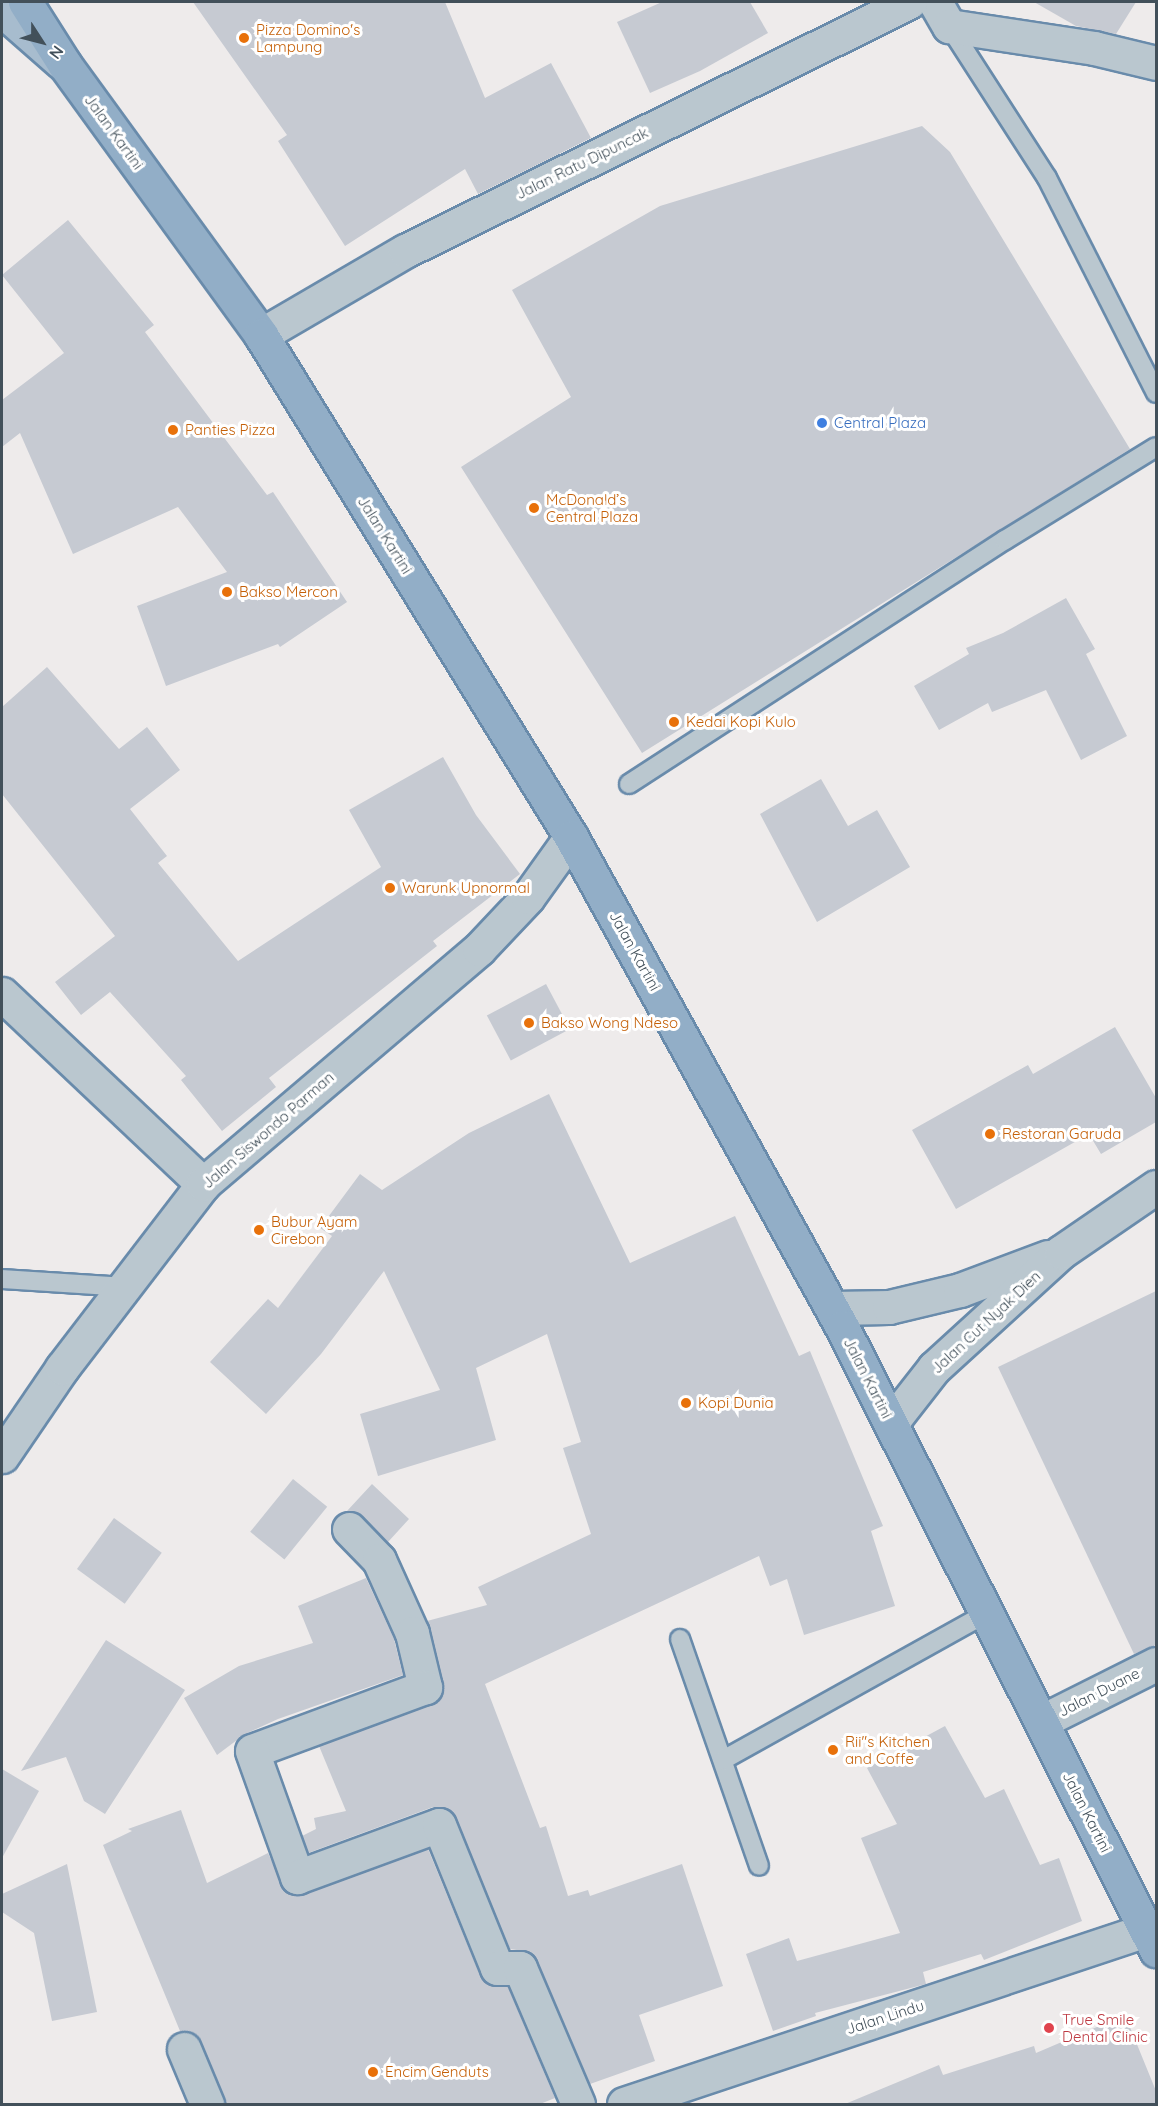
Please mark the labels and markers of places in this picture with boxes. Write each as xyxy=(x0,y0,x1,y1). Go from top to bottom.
place label: Pizza Domino's Lampung xyxy=(256,20,360,55)
marker: Pizza Domino's Lampung xyxy=(237,31,251,45)
place label: Central Plaza xyxy=(834,414,926,432)
marker: Central Plaza xyxy=(815,416,829,430)
place label: Panties Pizza xyxy=(185,421,275,439)
marker: Panties Pizza xyxy=(166,423,180,437)
place label: McDonald’s Central Plaza xyxy=(546,490,638,525)
marker: McDonald’s Central Plaza xyxy=(527,501,541,515)
place label: Bakso Mercon xyxy=(239,583,338,601)
marker: Bakso Mercon xyxy=(220,585,234,599)
place label: Kedai Kopi Kulo xyxy=(686,713,796,731)
marker: Kedai Kopi Kulo xyxy=(667,715,681,729)
place label: Warunk Upnormal xyxy=(402,879,530,897)
marker: Warunk Upnormal xyxy=(383,881,397,895)
place label: Bakso Wong Ndeso xyxy=(541,1014,678,1032)
marker: Bakso Wong Ndeso xyxy=(522,1016,536,1030)
place label: Restoran Garuda xyxy=(1002,1125,1121,1143)
marker: Restoran Garuda xyxy=(983,1127,997,1141)
place label: Bubur Ayam Cirebon xyxy=(271,1212,357,1247)
marker: Bubur Ayam Cirebon xyxy=(252,1223,266,1237)
place label: Kopi Dunia xyxy=(698,1394,774,1412)
marker: Kopi Dunia xyxy=(679,1396,693,1410)
place label: Rii''s Kitchen and Coffe xyxy=(845,1732,930,1767)
marker: Rii''s Kitchen and Coffe xyxy=(826,1743,840,1757)
place label: True Smile Dental Clinic xyxy=(1062,2010,1148,2045)
marker: True Smile Dental Clinic xyxy=(1040,2019,1058,2037)
place label: Encim Genduts xyxy=(385,2063,489,2081)
marker: Encim Genduts xyxy=(366,2065,380,2079)

